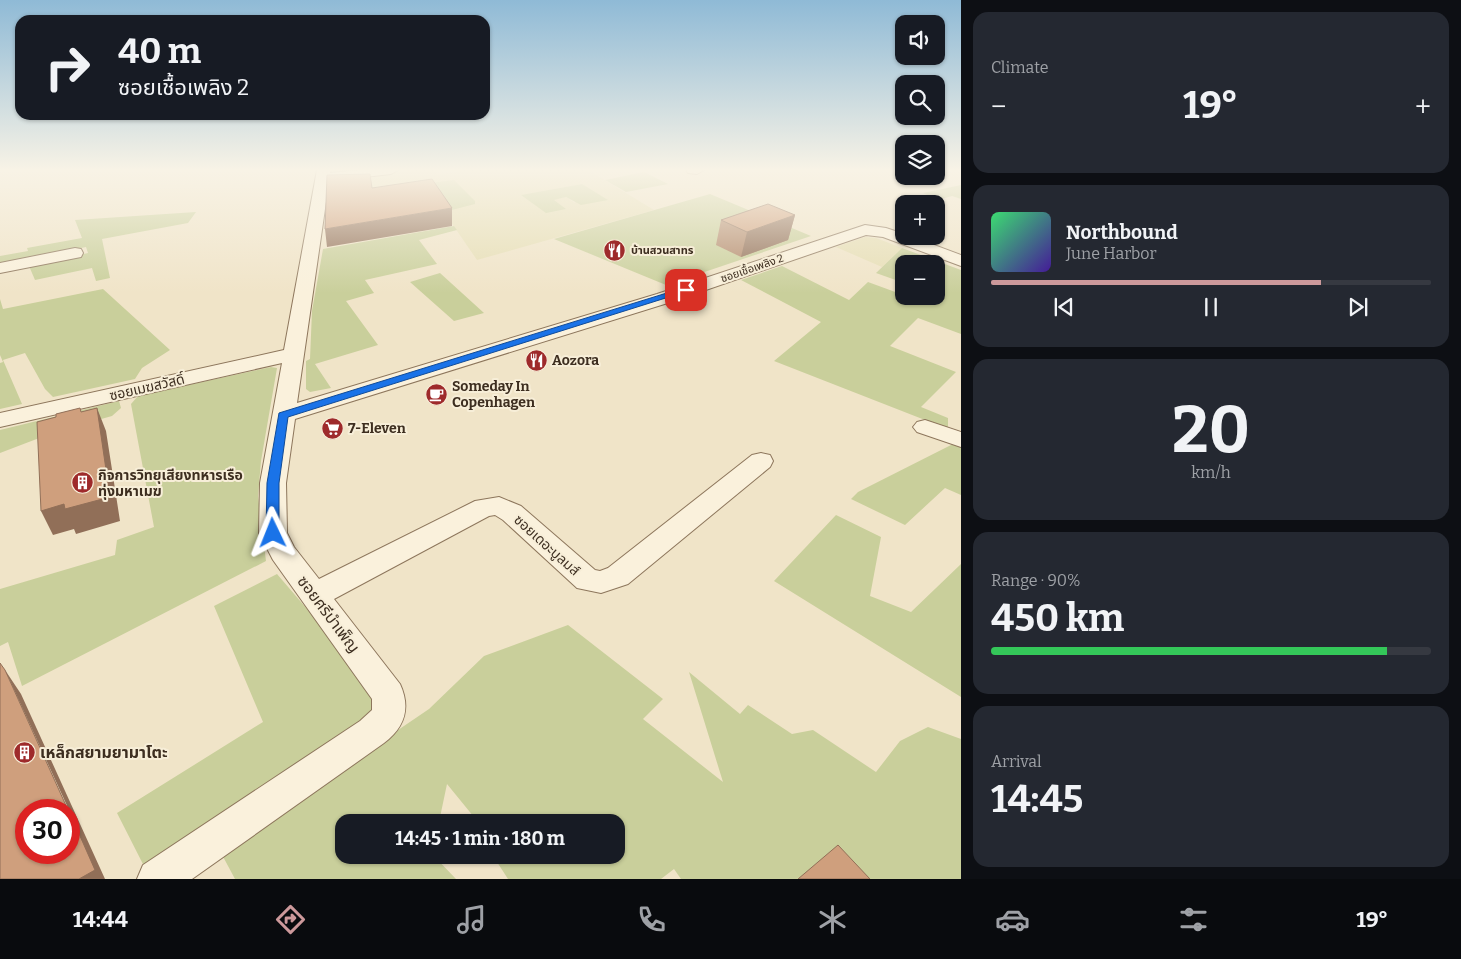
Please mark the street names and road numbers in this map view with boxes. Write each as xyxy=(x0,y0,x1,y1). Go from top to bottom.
street label: ซอยเชื้อเพลิง 2 xyxy=(718,250,785,285)
street label: ซอยเมฆสวัสดิ์ xyxy=(108,370,186,404)
street label: ซอยเดอะบูลมส์ xyxy=(510,511,583,579)
street label: ซอยศรีบำเพ็ญ xyxy=(293,572,364,657)

